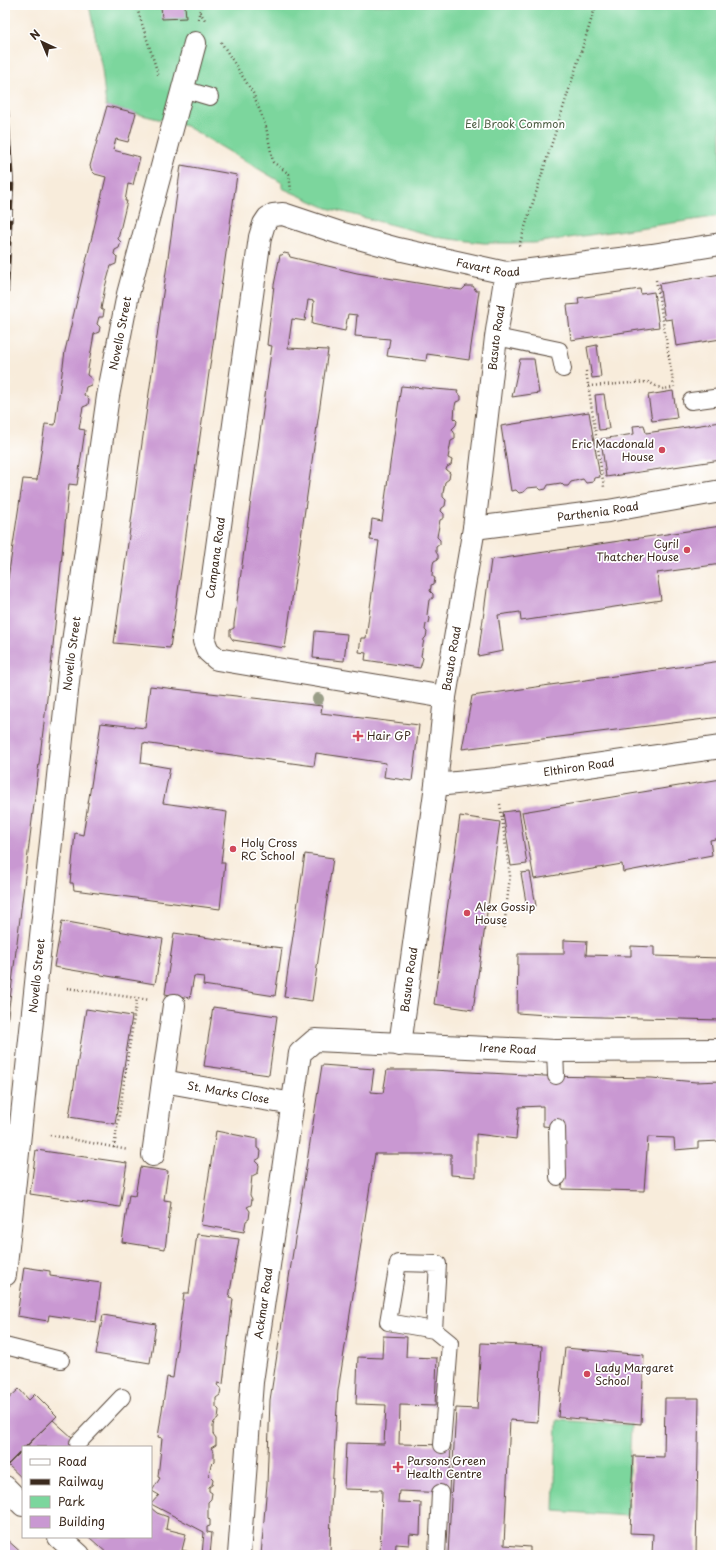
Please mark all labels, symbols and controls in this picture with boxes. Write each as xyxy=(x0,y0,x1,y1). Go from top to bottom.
north arrow xyxy=(22,22,62,62)
text: N xyxy=(26,25,44,44)
park label: Eel Brook Common xyxy=(465,115,565,132)
street label: Favart Road xyxy=(455,253,521,281)
street label: Novello Street xyxy=(104,294,135,372)
street label: Basuto Road xyxy=(483,304,509,371)
place label: Eric Macdonald House xyxy=(571,435,654,465)
marker: Eric Macdonald House xyxy=(657,445,667,455)
street label: Parthenia Road xyxy=(556,497,640,525)
street label: Campana Road xyxy=(201,516,229,600)
place label: Cyril Thatcher House xyxy=(596,535,679,565)
marker: Cyril Thatcher House xyxy=(682,545,692,555)
street label: Novello Street xyxy=(58,615,85,692)
street label: Basuto Road xyxy=(437,625,465,692)
place label: Hair GP xyxy=(367,727,411,744)
marker: Hair GP xyxy=(352,730,364,742)
street label: Elthiron Road xyxy=(542,753,616,780)
place label: Holy Cross RC School xyxy=(241,834,297,864)
marker: Holy Cross RC School xyxy=(228,844,238,854)
place label: Alex Gossip House xyxy=(475,898,535,928)
marker: Alex Gossip House xyxy=(462,908,472,918)
street label: Novello Street xyxy=(24,937,49,1014)
street label: Basuto Road xyxy=(396,946,421,1013)
street label: Irene Road xyxy=(479,1039,537,1058)
street label: St. Marks Close xyxy=(186,1076,271,1108)
street label: Ackmar Road xyxy=(249,1266,277,1340)
place label: Lady Margaret School xyxy=(595,1359,674,1389)
marker: Lady Margaret School xyxy=(582,1369,592,1379)
legend xyxy=(22,1446,152,1538)
text: Road xyxy=(58,1452,87,1470)
place label: Parsons Green Health Centre xyxy=(407,1452,486,1482)
marker: Parsons Green Health Centre xyxy=(392,1461,404,1473)
text: Railway xyxy=(58,1472,104,1490)
text: Park xyxy=(58,1492,85,1510)
text: Building xyxy=(58,1512,105,1530)

